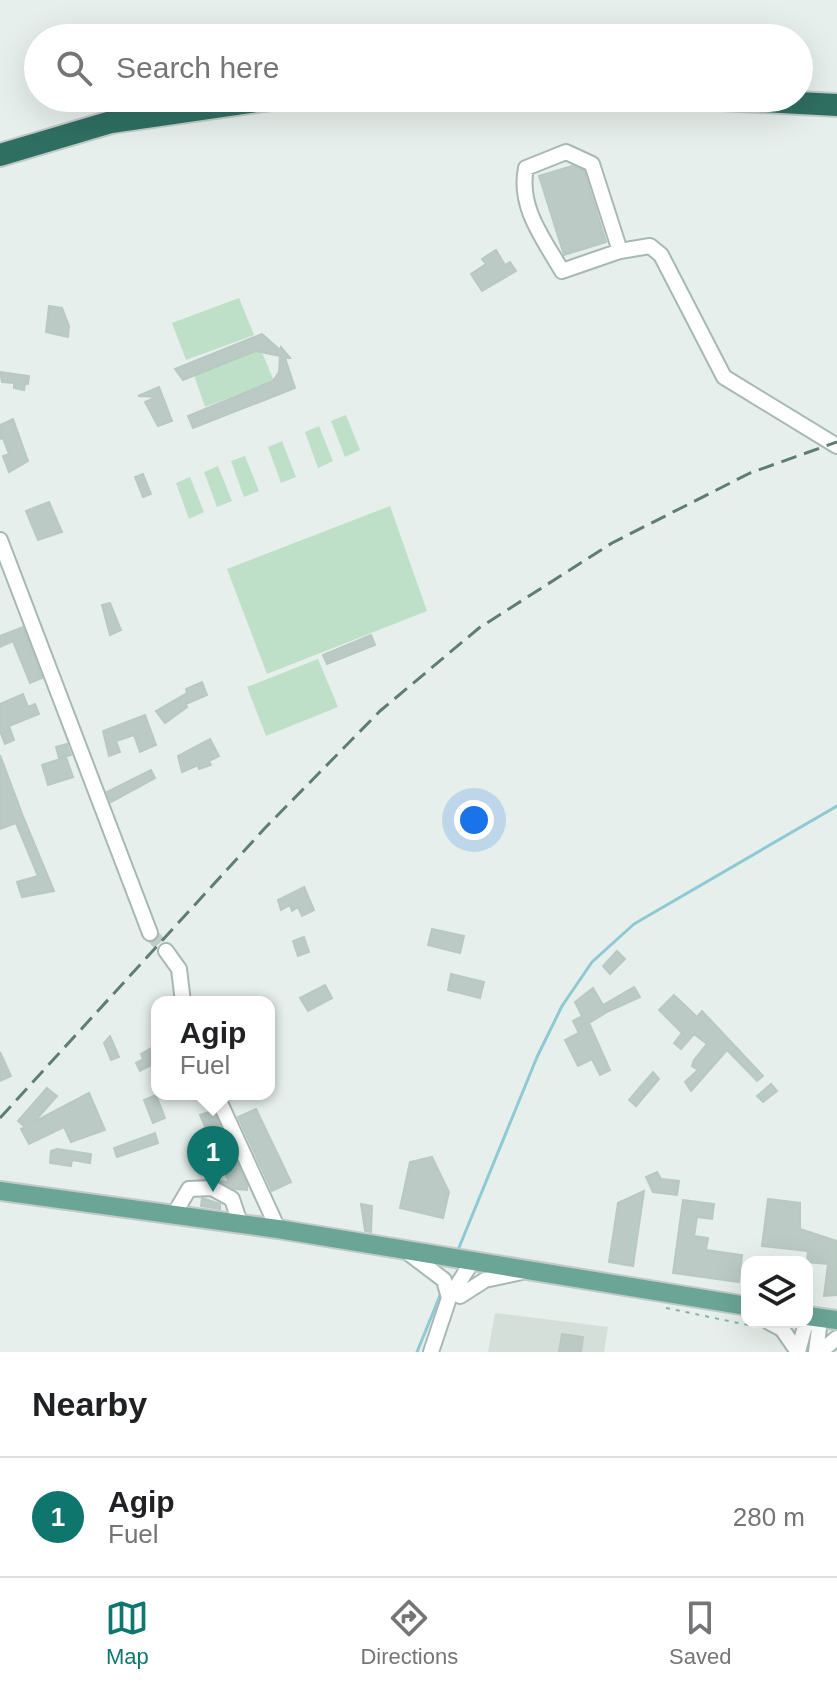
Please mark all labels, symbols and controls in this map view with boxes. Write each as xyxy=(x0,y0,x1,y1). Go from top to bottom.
search box xyxy=(24,24,813,112)
icon: search xyxy=(52,46,96,90)
text: Search here xyxy=(116,51,279,84)
your location xyxy=(454,800,494,840)
popup xyxy=(151,996,275,1100)
text: Agip xyxy=(180,1016,246,1049)
text: Fuel xyxy=(180,1050,230,1080)
pin: 1 xyxy=(187,1126,239,1192)
map controls xyxy=(741,1256,813,1328)
button: layers xyxy=(741,1256,813,1328)
text: Nearby xyxy=(32,1385,147,1423)
text: Agip xyxy=(108,1485,175,1518)
text: 1 xyxy=(51,1502,65,1532)
text: 280 m xyxy=(733,1502,805,1532)
text: Fuel xyxy=(108,1519,159,1549)
tab: Map xyxy=(105,1596,149,1670)
tab: Directions xyxy=(360,1596,458,1670)
tab: Saved xyxy=(669,1596,732,1670)

